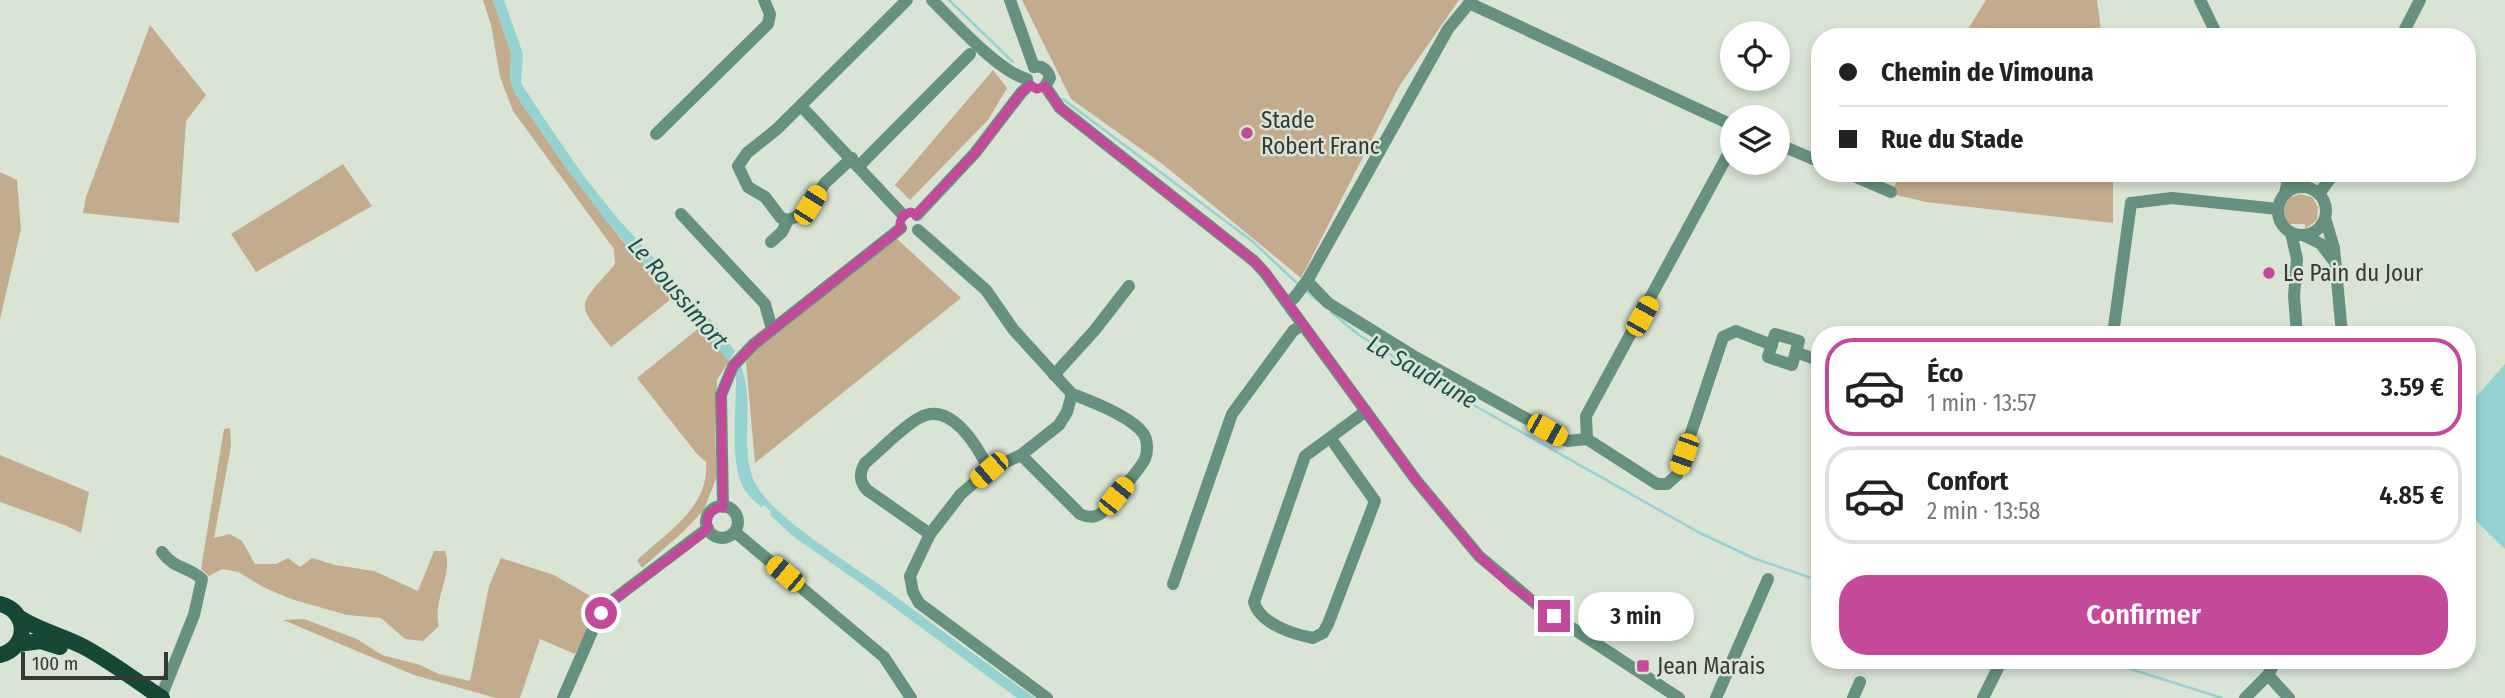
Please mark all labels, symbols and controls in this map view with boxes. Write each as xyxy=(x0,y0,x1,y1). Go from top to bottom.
map controls xyxy=(1720,21,1790,175)
button: locate xyxy=(1720,21,1790,91)
text: Chemin de Vimouna xyxy=(1881,57,2094,88)
button: layers xyxy=(1720,105,1790,175)
place label: Stade Robert Franc xyxy=(1261,106,1380,160)
text: Rue du Stade xyxy=(1881,124,2023,155)
marker: Stade Robert Franc xyxy=(1239,125,1255,141)
car xyxy=(790,182,831,228)
water label: Le Roussimort xyxy=(622,232,734,354)
place label: Le Pain du Jour xyxy=(2283,259,2423,287)
marker: Le Pain du Jour xyxy=(2261,265,2277,281)
car xyxy=(1623,293,1662,339)
water label: La Saudrune xyxy=(1362,329,1482,415)
icon: car xyxy=(1843,356,1906,419)
text: Éco xyxy=(1927,358,1964,389)
text: 3.59 € xyxy=(2381,372,2444,403)
text: 1 min · 13:57 xyxy=(1927,389,2036,417)
car xyxy=(1524,411,1571,449)
car xyxy=(1667,431,1702,477)
car xyxy=(967,448,1012,492)
icon: car xyxy=(1843,464,1906,527)
text: Confort xyxy=(1927,466,2008,497)
car xyxy=(1095,473,1138,519)
text: 4.85 € xyxy=(2379,480,2444,511)
text: 2 min · 13:58 xyxy=(1927,497,2040,525)
car xyxy=(763,552,808,596)
button: Confirmer xyxy=(1839,575,2448,655)
callout: 3 min xyxy=(1578,592,1694,640)
route start xyxy=(585,597,617,629)
route end xyxy=(1538,600,1570,632)
text: 3 min xyxy=(1610,602,1662,630)
scale bar xyxy=(21,649,168,681)
text: 100 m xyxy=(32,652,78,675)
place label: Jean Marais xyxy=(1657,652,1765,680)
marker: Jean Marais xyxy=(1635,658,1651,674)

